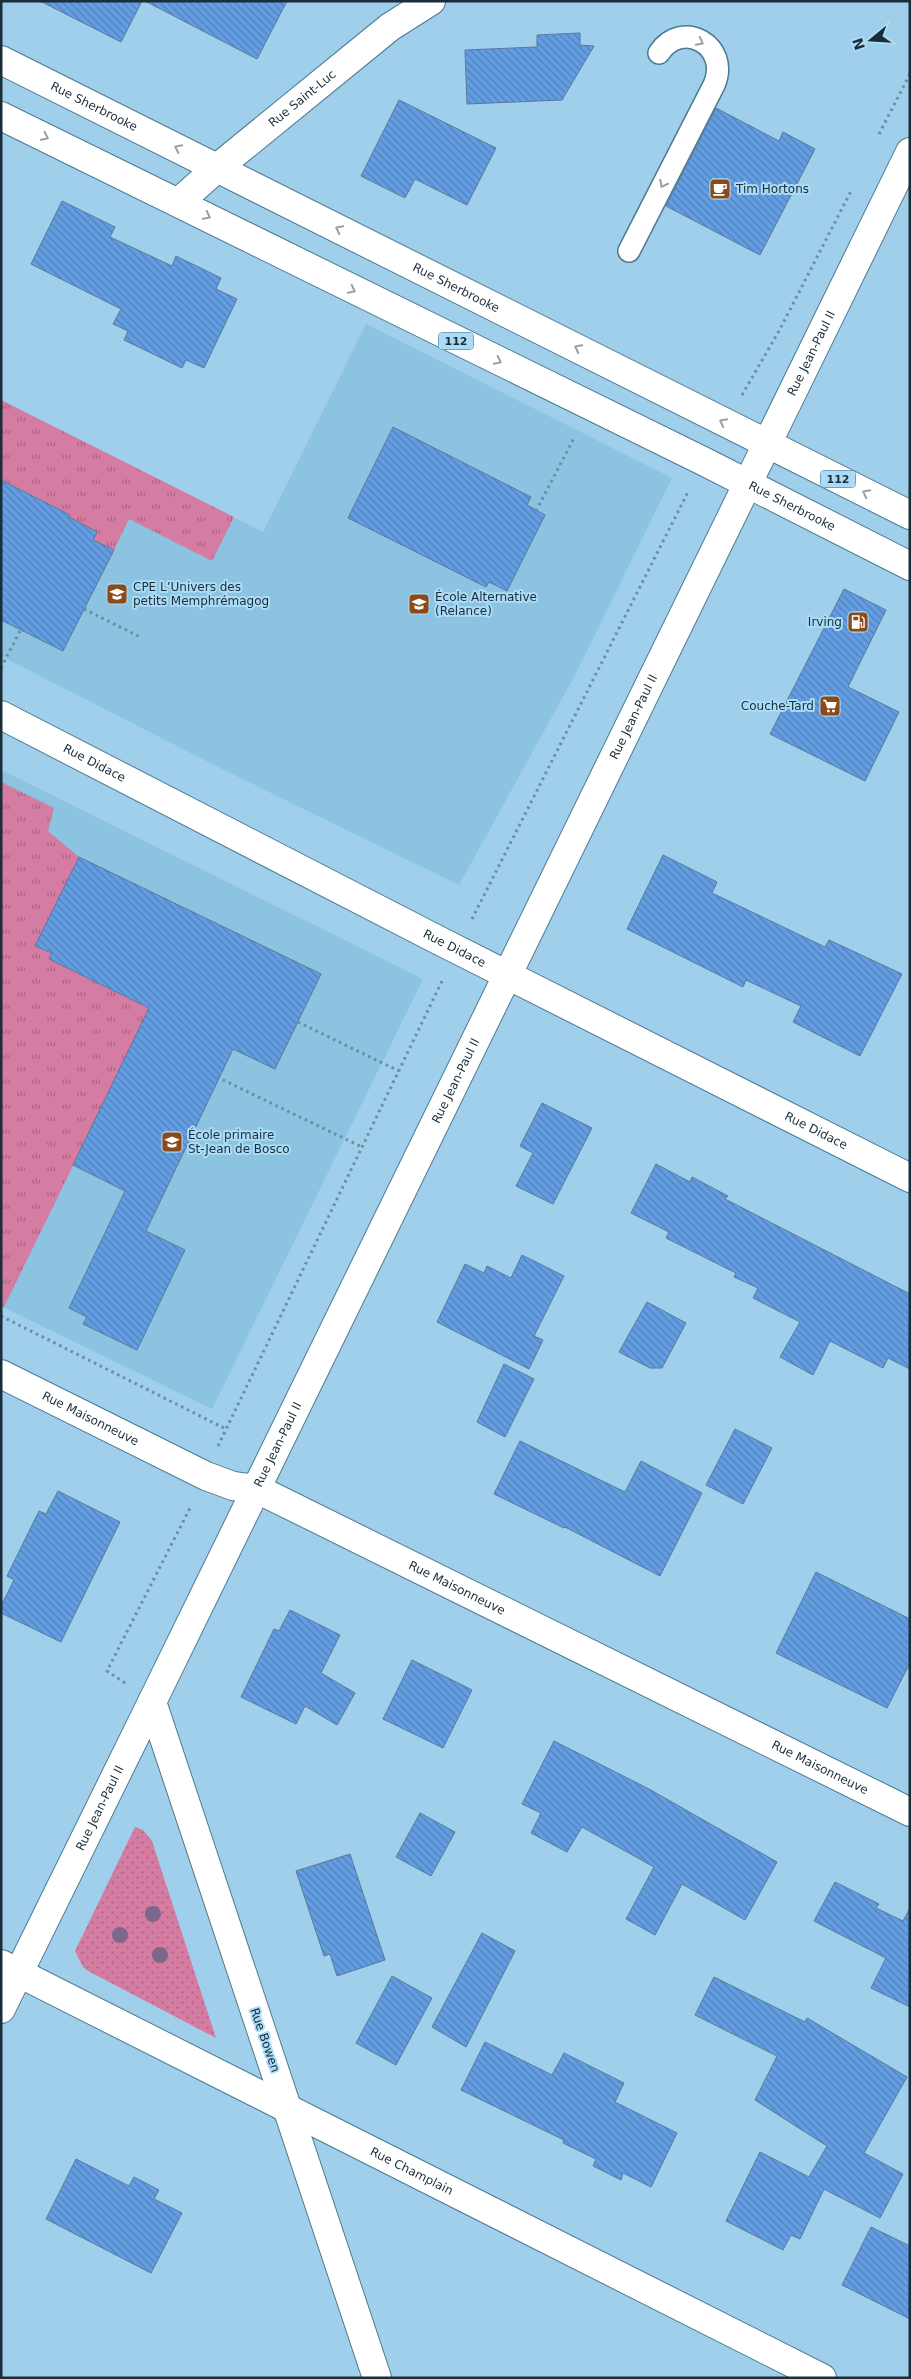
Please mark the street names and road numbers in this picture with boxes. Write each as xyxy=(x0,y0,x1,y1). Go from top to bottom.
street label: Rue Saint-Luc xyxy=(266,67,339,130)
street label: Rue Sherbrooke xyxy=(48,79,140,134)
street label: Rue Sherbrooke xyxy=(411,260,502,315)
street label: Rue Jean-Paul II xyxy=(785,309,838,398)
road number: 112 xyxy=(438,332,474,350)
road number: 112 xyxy=(820,470,856,488)
street label: Rue Sherbrooke xyxy=(746,478,838,534)
street label: Rue Jean-Paul II xyxy=(607,672,660,762)
street label: Rue Didace xyxy=(61,741,128,785)
street label: Rue Didace xyxy=(421,927,488,970)
street label: Rue Jean-Paul II xyxy=(429,1036,482,1126)
street label: Rue Didace xyxy=(783,1109,850,1152)
street label: Rue Maisonneuve xyxy=(40,1389,141,1448)
street label: Rue Jean-Paul II xyxy=(251,1400,305,1489)
street label: Rue Maisonneuve xyxy=(406,1558,508,1618)
street label: Rue Maisonneuve xyxy=(769,1738,871,1797)
street label: Rue Jean-Paul II xyxy=(73,1763,127,1853)
street label: Rue Bowen xyxy=(247,2006,283,2074)
street label: Rue Champlain xyxy=(368,2144,456,2198)

